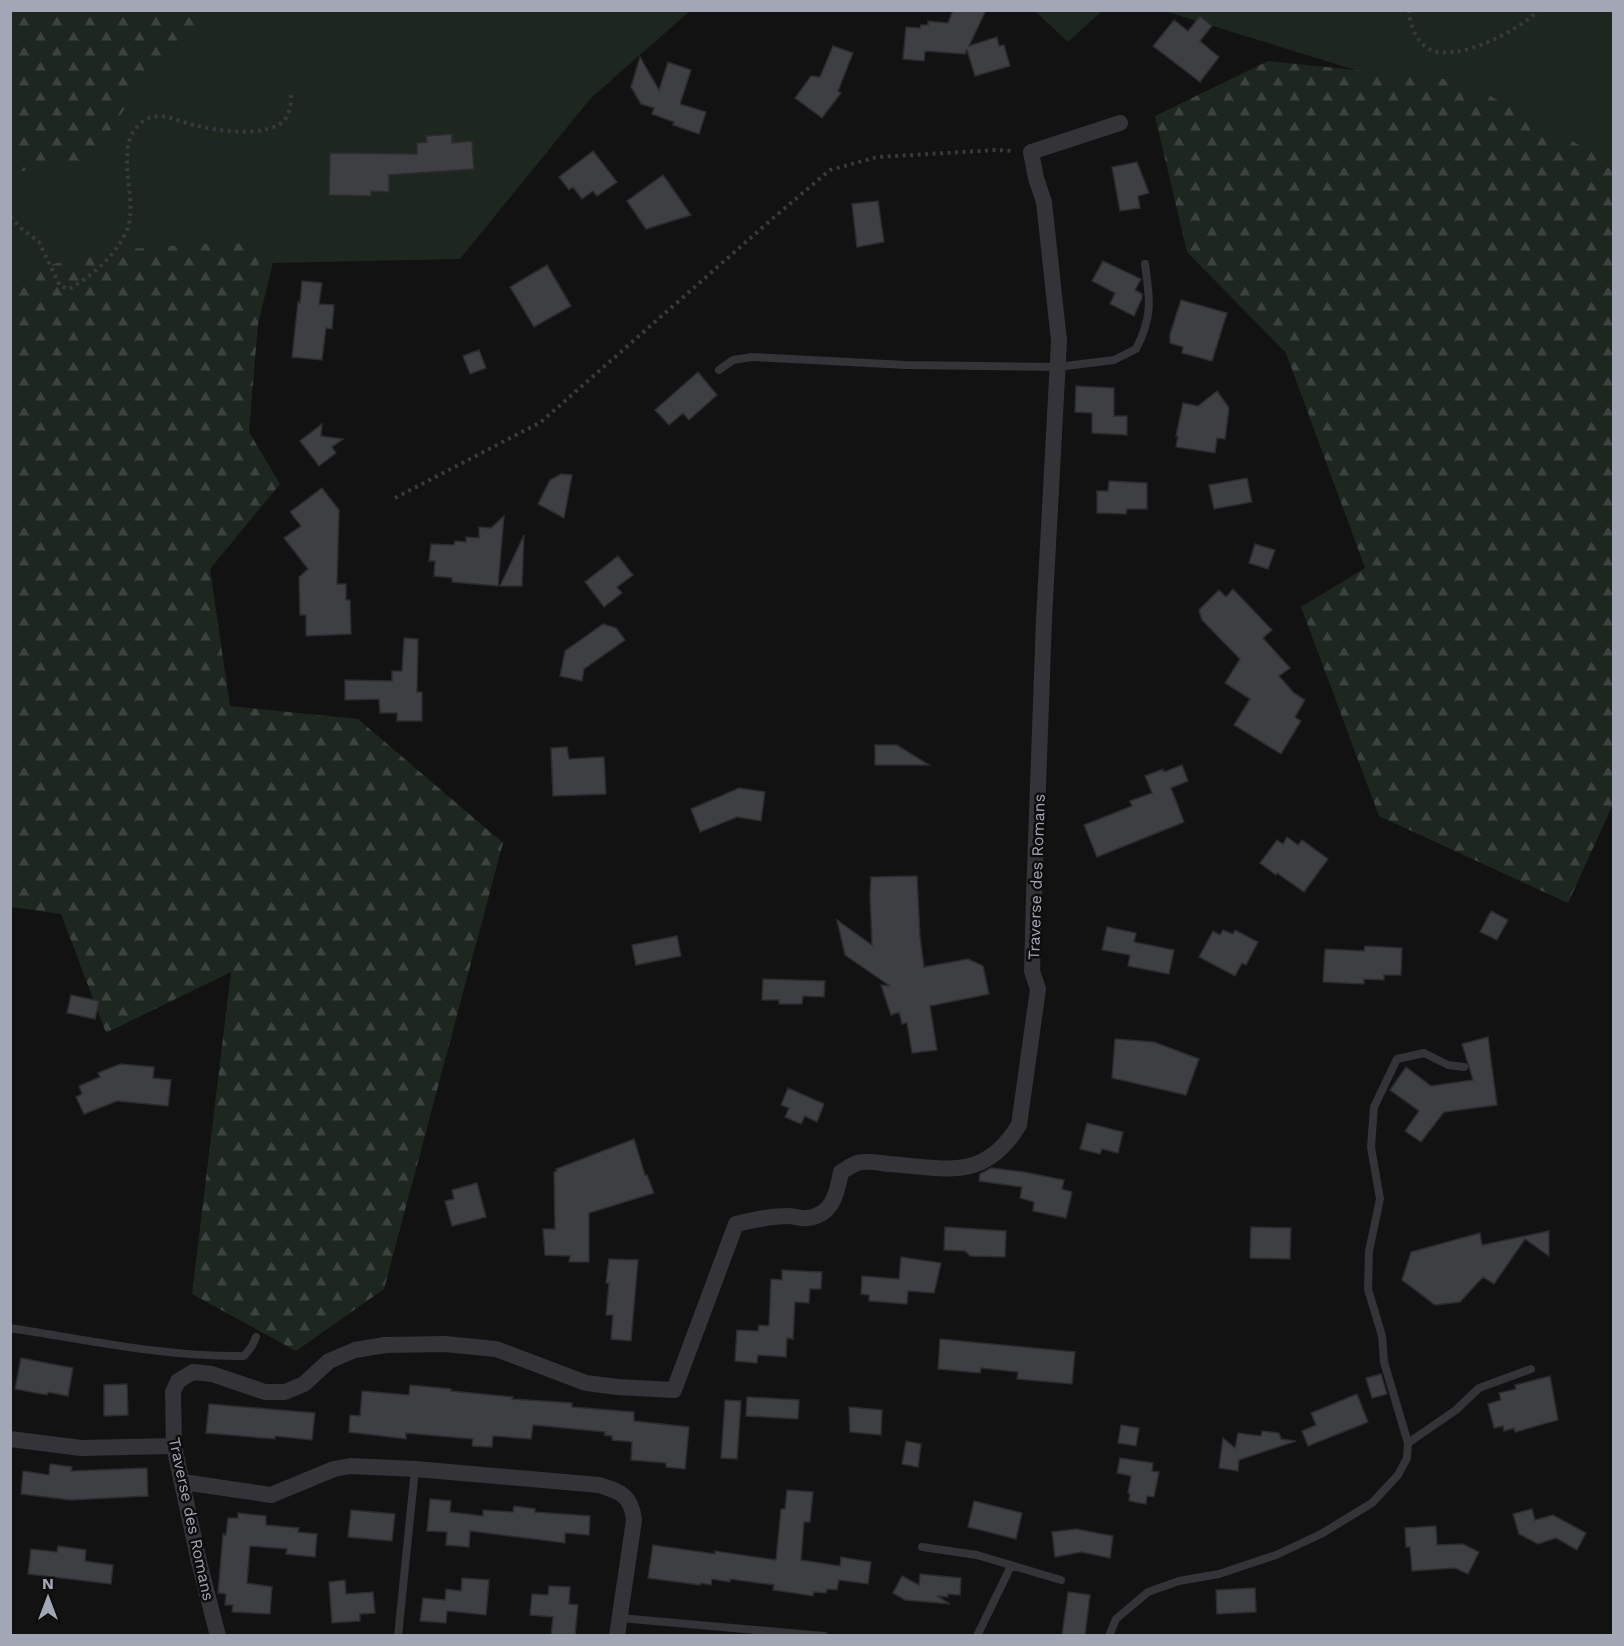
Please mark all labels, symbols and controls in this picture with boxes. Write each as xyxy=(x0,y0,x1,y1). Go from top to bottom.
street label: Traverse des Romans xyxy=(1024,794,1049,960)
street label: Traverse des Romans xyxy=(165,1436,218,1602)
north arrow xyxy=(18,1568,78,1628)
text: N xyxy=(42,1574,54,1593)

